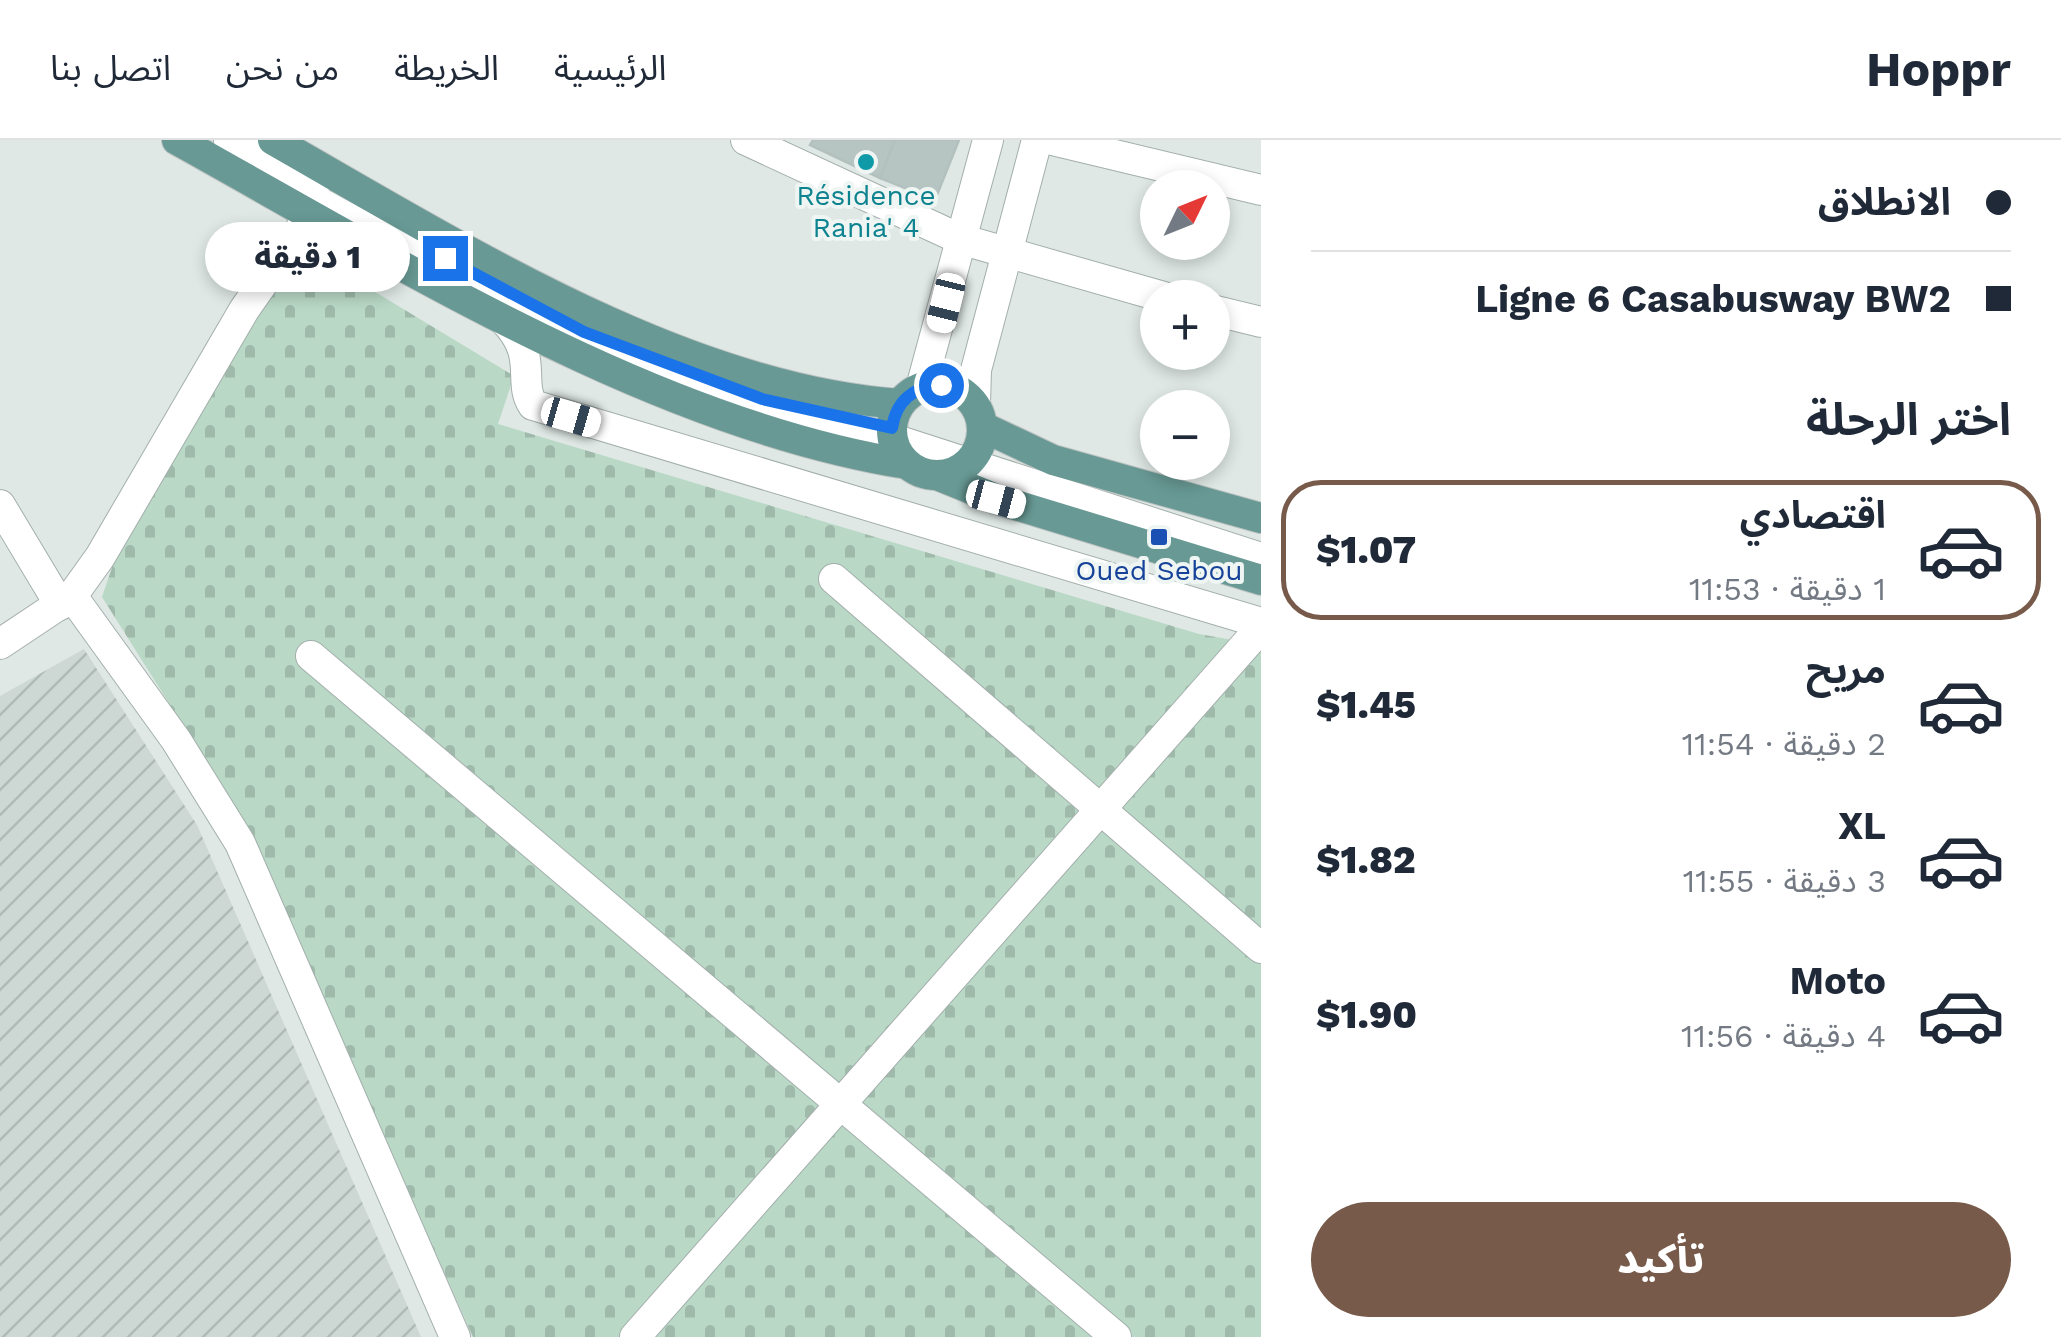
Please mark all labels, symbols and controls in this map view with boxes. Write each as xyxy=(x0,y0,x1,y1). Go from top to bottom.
text: Hoppr xyxy=(1866,41,2011,98)
text: اتصل بنا xyxy=(50,47,171,89)
text: من نحن xyxy=(226,47,339,89)
text: الخريطة xyxy=(394,47,499,89)
text: الرئيسية xyxy=(554,47,667,89)
marker: Résidence Rania' 4 xyxy=(855,151,877,173)
north arrow xyxy=(1140,170,1230,260)
map controls xyxy=(1140,170,1230,480)
place label: Résidence Rania' 4 xyxy=(796,179,936,244)
text: الانطلاق xyxy=(1818,180,1951,224)
callout: 1 دقيقة xyxy=(205,223,410,293)
route end xyxy=(423,236,468,281)
text: 1 دقيقة xyxy=(254,238,361,276)
car xyxy=(924,270,968,336)
text: Ligne 6 Casabusway BW2 xyxy=(1475,277,1951,321)
button: + xyxy=(1140,280,1230,370)
route start xyxy=(919,363,964,408)
button: − xyxy=(1140,390,1230,480)
text: اختر الرحلة xyxy=(1806,393,2011,446)
car xyxy=(538,394,604,440)
car xyxy=(963,477,1029,521)
text: اقتصادي xyxy=(1740,493,1886,537)
icon: car xyxy=(1916,505,2006,595)
marker: Oued Sebou xyxy=(1148,526,1170,548)
text: $1.07 xyxy=(1316,528,1416,572)
place label: Oued Sebou xyxy=(1075,554,1243,587)
text: 1 دقيقة · 11:53 xyxy=(1689,570,1886,608)
text: مريح xyxy=(1806,648,1886,692)
icon: car xyxy=(1916,660,2006,750)
text: $1.45 xyxy=(1316,683,1416,727)
text: 2 دقيقة · 11:54 xyxy=(1682,725,1886,763)
text: XL xyxy=(1838,804,1886,848)
icon: car xyxy=(1916,815,2006,905)
text: $1.82 xyxy=(1316,838,1416,882)
text: 3 دقيقة · 11:55 xyxy=(1683,862,1886,900)
text: Moto xyxy=(1790,959,1886,1003)
icon: car xyxy=(1916,970,2006,1060)
text: $1.90 xyxy=(1316,993,1417,1037)
text: 4 دقيقة · 11:56 xyxy=(1681,1017,1886,1055)
button: تأكيد xyxy=(1311,1202,2011,1317)

